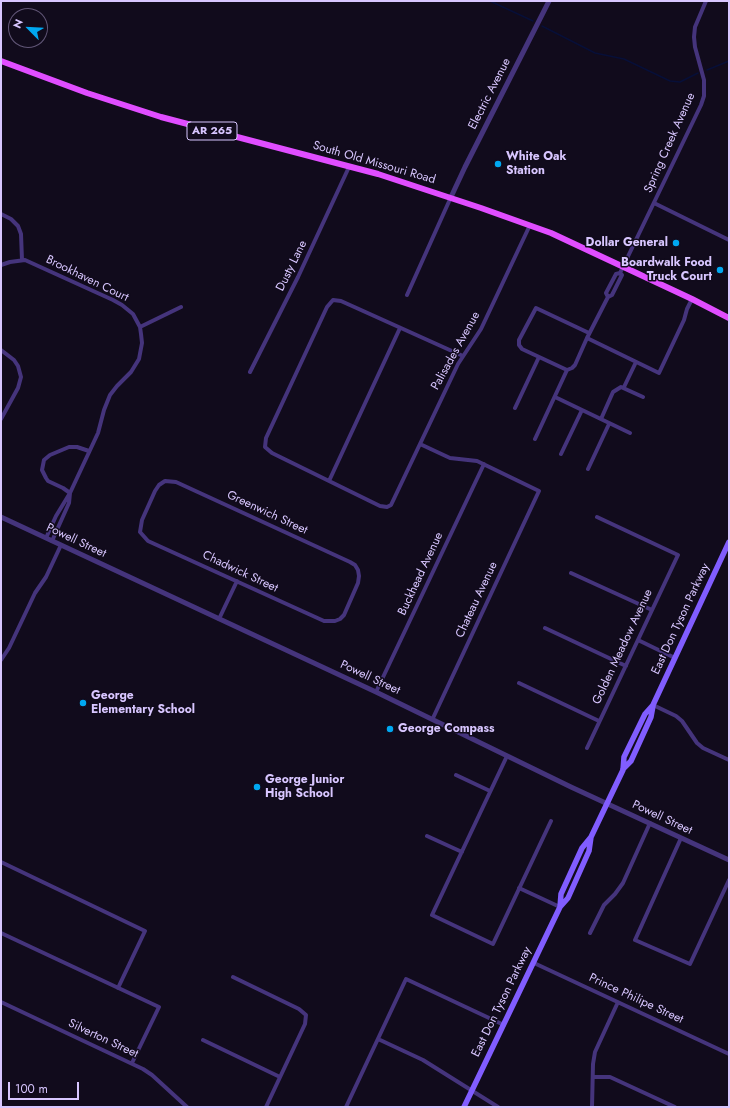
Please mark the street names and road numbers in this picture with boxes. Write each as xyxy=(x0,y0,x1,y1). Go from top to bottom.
street label: Electric Avenue xyxy=(466,56,514,132)
street label: Spring Creek Avenue xyxy=(641,91,699,195)
road number: AR 265 xyxy=(187,122,237,140)
street label: South Old Missouri Road xyxy=(311,139,437,187)
street label: Dusty Lane xyxy=(274,238,310,294)
street label: Brookhaven Court xyxy=(43,253,131,305)
street label: Palisades Avenue xyxy=(429,309,483,393)
street label: Greenwich Street xyxy=(224,488,310,538)
street label: Powell Street xyxy=(44,521,108,561)
street label: Buckhead Avenue xyxy=(395,530,447,618)
street label: Chadwick Street xyxy=(200,548,280,596)
street label: Chateau Avenue xyxy=(453,560,501,640)
street label: East Don Tyson Parkway xyxy=(649,561,713,677)
street label: Golden Meadow Avenue xyxy=(590,587,656,707)
street label: Powell Street xyxy=(338,658,402,698)
street label: Powell Street xyxy=(630,798,694,838)
street label: East Don Tyson Parkway xyxy=(469,945,535,1059)
street label: Prince Philipe Street xyxy=(587,971,685,1027)
street label: Silverton Street xyxy=(66,1016,140,1062)

